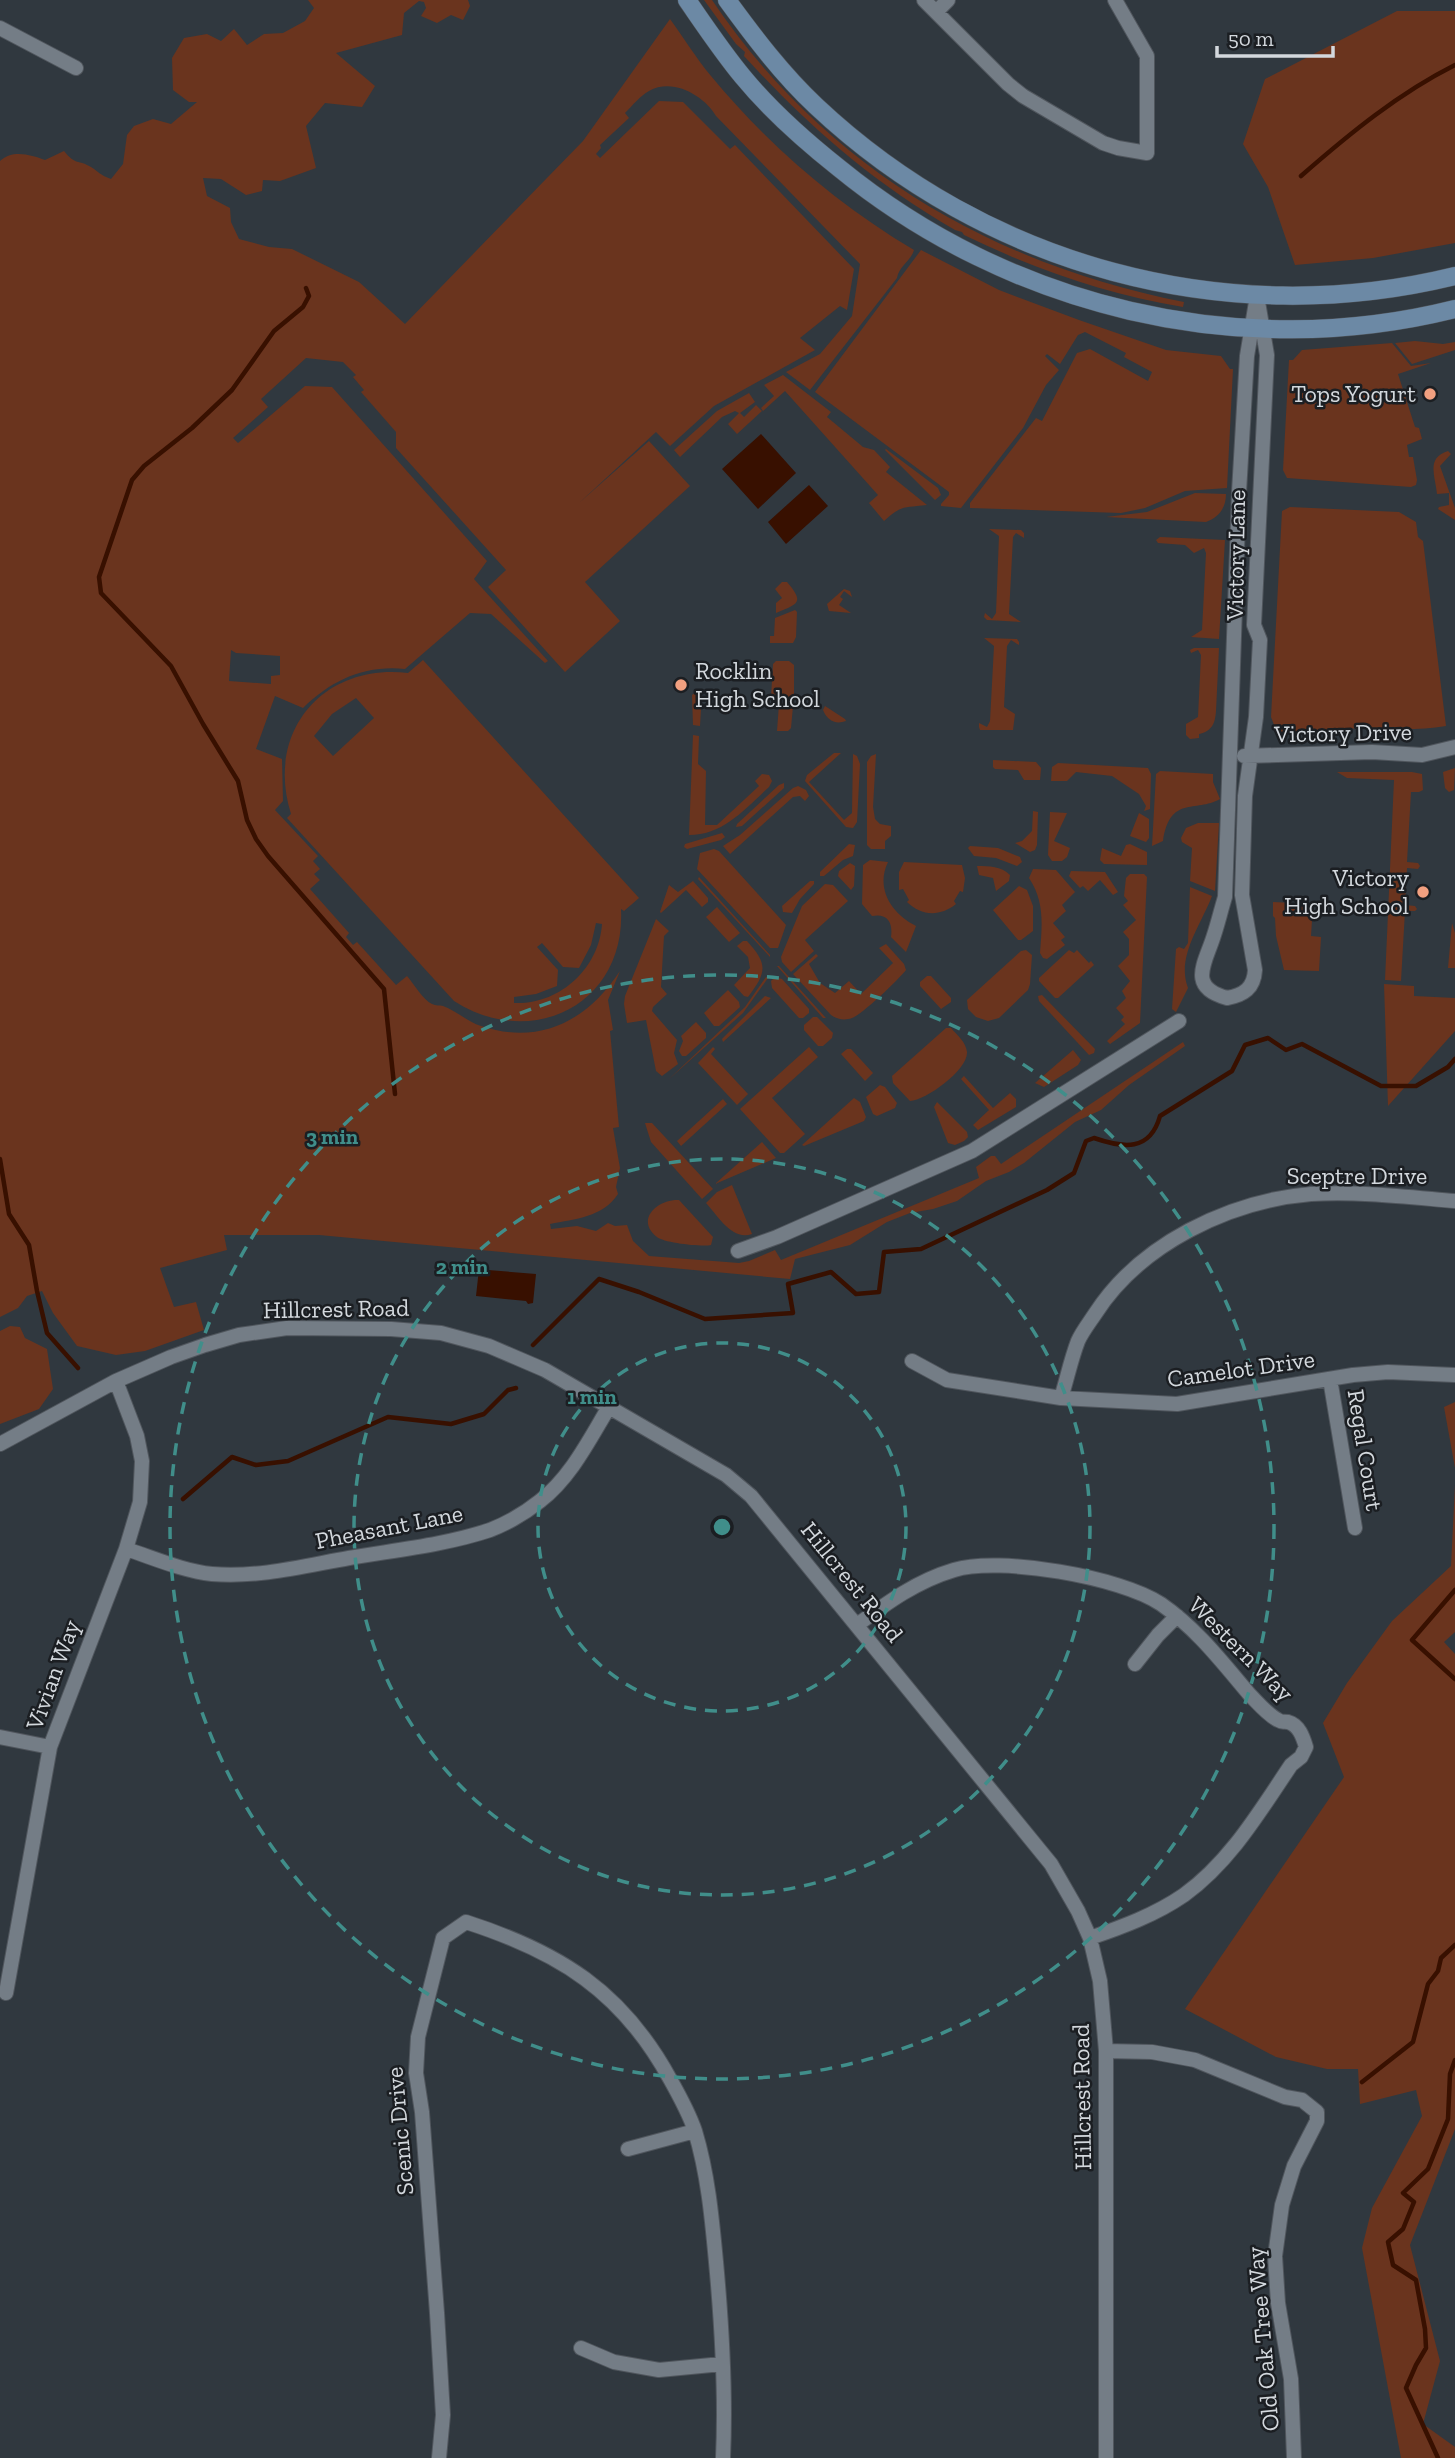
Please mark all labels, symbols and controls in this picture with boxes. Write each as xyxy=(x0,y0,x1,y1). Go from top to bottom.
scale bar xyxy=(1217,14,1332,58)
text: 50 m xyxy=(1228,26,1274,51)
place label: Tops Yogurt xyxy=(1291,379,1416,408)
marker: Tops Yogurt xyxy=(1422,386,1438,402)
street label: Victory Lane xyxy=(1220,489,1251,622)
place label: Rocklin High School xyxy=(695,656,820,713)
marker: Rocklin High School xyxy=(673,677,689,693)
street label: Victory Drive xyxy=(1273,717,1412,748)
place label: Victory High School xyxy=(1284,863,1410,920)
marker: Victory High School xyxy=(1415,884,1431,900)
text: 3 min xyxy=(306,1124,359,1149)
street label: Sceptre Drive xyxy=(1287,1161,1427,1190)
text: 2 min xyxy=(436,1254,489,1279)
street label: Hillcrest Road xyxy=(262,1293,409,1324)
street label: Camelot Drive xyxy=(1165,1344,1317,1393)
text: 1 min xyxy=(567,1384,617,1409)
street label: Regal Court xyxy=(1342,1387,1389,1513)
street label: Pheasant Lane xyxy=(313,1498,465,1555)
centre of rings xyxy=(710,1515,734,1539)
street label: Hillcrest Road xyxy=(795,1516,910,1648)
street label: Western Way xyxy=(1183,1590,1300,1708)
street label: Vivian Way xyxy=(19,1615,86,1735)
street label: Hillcrest Road xyxy=(1066,2024,1097,2171)
street label: Scenic Drive xyxy=(379,2066,420,2196)
street label: Old Oak Tree Way xyxy=(1240,2245,1285,2433)

